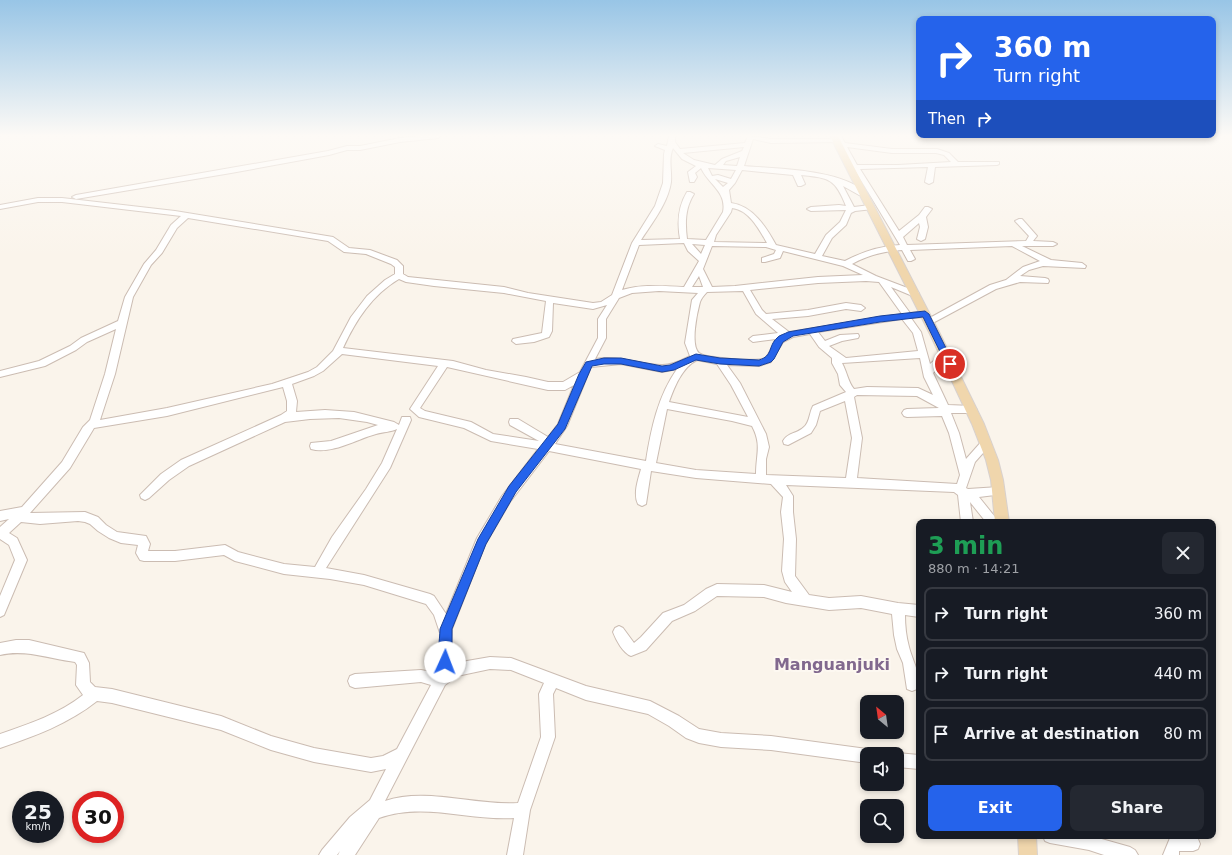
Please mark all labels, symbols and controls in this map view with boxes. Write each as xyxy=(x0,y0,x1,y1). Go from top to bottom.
text: 360 m xyxy=(994,31,1091,64)
icon: right xyxy=(928,32,980,84)
text: Turn right xyxy=(994,65,1080,86)
icon: right xyxy=(973,108,995,130)
text: Then xyxy=(928,110,965,128)
pin xyxy=(933,347,967,381)
icon: arrive xyxy=(939,353,961,375)
text: 3 min xyxy=(928,532,1003,560)
button: close xyxy=(1162,532,1204,574)
text: 880 m · 14:21 xyxy=(928,561,1019,576)
icon: right xyxy=(930,603,952,625)
text: Turn right xyxy=(964,605,1048,623)
text: 360 m xyxy=(1154,605,1202,623)
position arrow xyxy=(424,641,466,683)
district label: Manguanjuki xyxy=(774,655,890,674)
icon: right xyxy=(930,663,952,685)
text: Turn right xyxy=(964,665,1048,683)
text: 440 m xyxy=(1154,665,1202,683)
north arrow xyxy=(860,695,904,739)
map controls xyxy=(860,695,904,843)
icon: arrive xyxy=(930,723,952,745)
text: Arrive at destination xyxy=(964,725,1139,743)
text: 80 m xyxy=(1164,725,1202,743)
button: sound xyxy=(860,747,904,791)
button: Exit xyxy=(928,785,1062,831)
button: Share xyxy=(1070,785,1204,831)
speed limit sign: 30 xyxy=(72,791,124,843)
button: search xyxy=(860,799,904,843)
text: 25 xyxy=(24,800,52,824)
text: km/h xyxy=(25,821,51,832)

